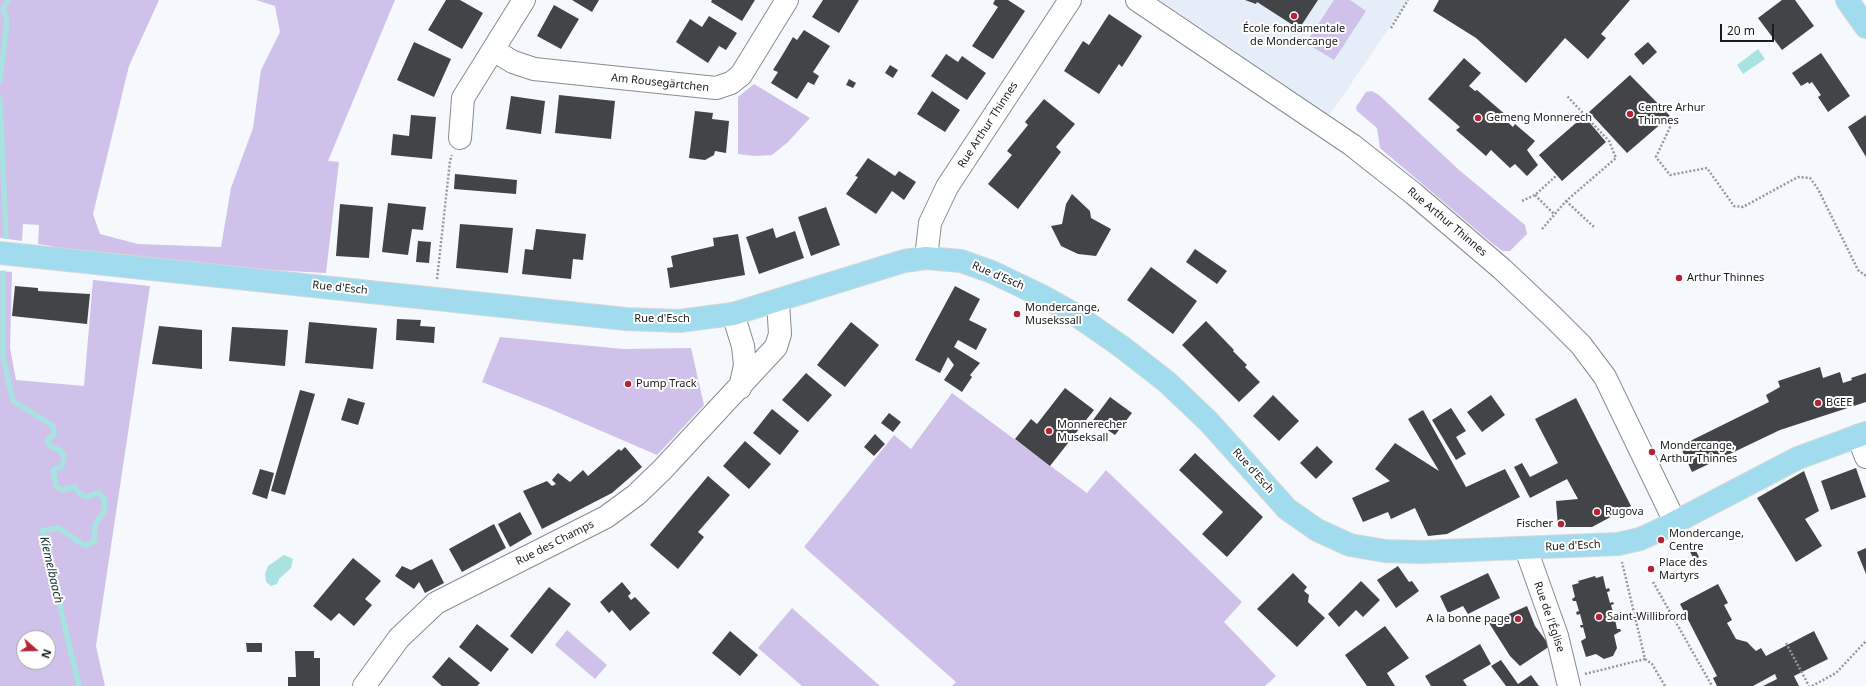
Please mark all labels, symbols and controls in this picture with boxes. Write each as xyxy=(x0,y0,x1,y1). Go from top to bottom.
marker: École fondamentale de Mondercange xyxy=(1289,11,1299,21)
scale bar xyxy=(1722,16,1776,42)
place label: École fondamentale de Mondercange xyxy=(1243,22,1345,48)
text: 20 m xyxy=(1727,22,1755,39)
street label: Am Rousegärtchen xyxy=(610,71,710,95)
street label: Rue Arthur Thinnes xyxy=(955,79,1021,171)
place label: Centre Arhur Thinnes xyxy=(1638,101,1705,127)
marker: Centre Arhur Thinnes xyxy=(1625,109,1635,119)
place label: Gemeng Monnerech xyxy=(1486,111,1592,125)
marker: Gemeng Monnerech xyxy=(1473,113,1483,123)
street label: Rue Arthur Thinnes xyxy=(1404,185,1490,259)
street label: Rue d'Esch xyxy=(970,259,1026,293)
place label: Arthur Thinnes xyxy=(1687,271,1764,285)
marker: Arthur Thinnes xyxy=(1674,273,1684,283)
street label: Rue d'Esch xyxy=(312,279,368,297)
place label: Mondercange, Musekssall xyxy=(1025,301,1100,327)
marker: Mondercange, Musekssall xyxy=(1012,309,1022,319)
street label: Rue d'Esch xyxy=(634,312,690,326)
place label: Pump Track xyxy=(636,377,697,391)
marker: Pump Track xyxy=(623,379,633,389)
place label: BCEE xyxy=(1826,396,1852,410)
marker: BCEE xyxy=(1813,398,1823,408)
place label: Monnerecher Museksall xyxy=(1057,418,1127,444)
marker: Monnerecher Museksall xyxy=(1044,426,1054,436)
place label: Mondercange, Arthur Thinnes xyxy=(1660,439,1737,465)
street label: Rue d'Esch xyxy=(1230,446,1276,496)
marker: Mondercange, Arthur Thinnes xyxy=(1647,447,1657,457)
place label: Rugova xyxy=(1605,505,1644,519)
marker: Rugova xyxy=(1592,507,1602,517)
place label: Fischer xyxy=(1516,517,1553,531)
street label: Rue des Champs xyxy=(514,518,596,568)
marker: Fischer xyxy=(1556,519,1566,529)
place label: Mondercange, Centre xyxy=(1669,527,1744,553)
water label: Kiemelbaach xyxy=(36,535,66,605)
marker: Mondercange, Centre xyxy=(1656,535,1666,545)
street label: Rue d'Esch xyxy=(1545,538,1601,554)
place label: Place des Martyrs xyxy=(1659,556,1707,582)
marker: Place des Martyrs xyxy=(1646,564,1656,574)
street label: Rue de l'Église xyxy=(1531,580,1567,654)
place label: Saint-Willibrord xyxy=(1607,610,1687,624)
place label: A la bonne page xyxy=(1426,612,1510,626)
marker: Saint-Willibrord xyxy=(1594,612,1604,622)
marker: A la bonne page xyxy=(1513,614,1523,624)
north arrow xyxy=(16,630,56,670)
text: N xyxy=(38,647,55,661)

